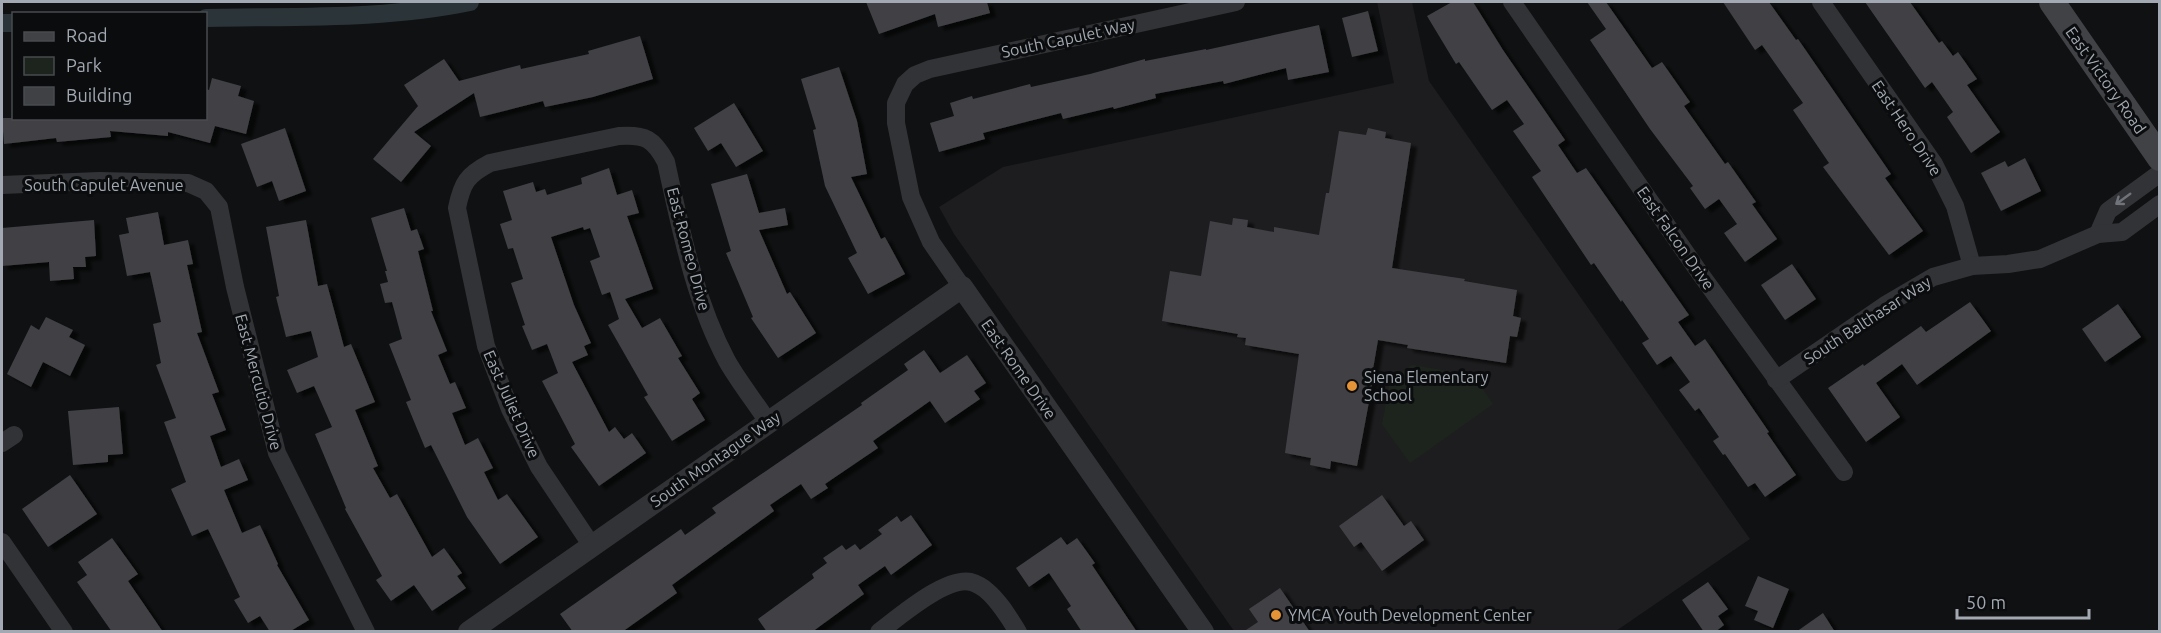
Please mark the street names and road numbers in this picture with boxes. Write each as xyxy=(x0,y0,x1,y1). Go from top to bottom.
street label: South Capulet Way xyxy=(1000,15,1137,61)
street label: East Victory Road xyxy=(2062,23,2150,137)
street label: East Hero Drive xyxy=(1869,77,1945,179)
street label: South Capulet Avenue xyxy=(24,176,184,194)
street label: East Falcon Drive xyxy=(1634,183,1718,293)
street label: East Romeo Drive xyxy=(664,185,714,313)
street label: South Balthasar Way xyxy=(1800,272,1934,368)
street label: East Mercutio Drive xyxy=(232,312,286,452)
street label: East Rome Drive xyxy=(978,316,1060,422)
street label: East Juliet Drive xyxy=(480,347,544,461)
street label: South Montague Way xyxy=(647,407,784,511)

